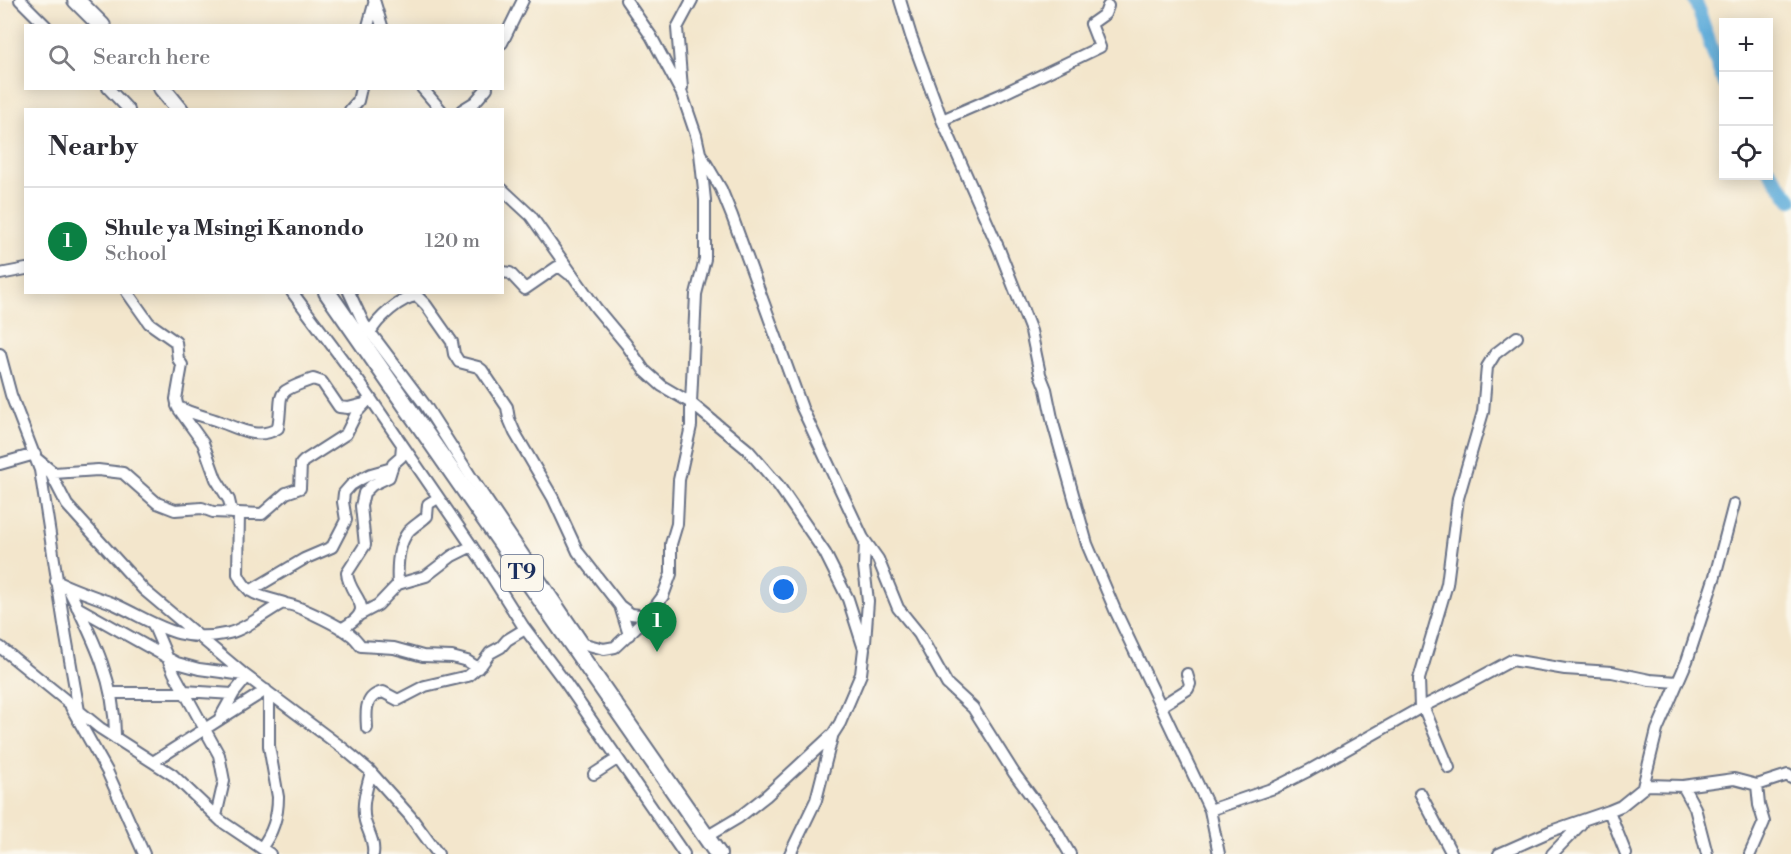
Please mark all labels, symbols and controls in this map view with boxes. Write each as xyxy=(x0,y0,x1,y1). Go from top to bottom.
map controls xyxy=(1719,18,1773,180)
button: + xyxy=(1719,18,1773,72)
search box xyxy=(24,24,504,90)
icon: search xyxy=(45,41,78,74)
text: Search here xyxy=(93,44,210,71)
button: − xyxy=(1719,72,1773,126)
button: locate xyxy=(1719,126,1773,180)
text: Nearby xyxy=(48,131,138,163)
text: Shule ya Msingi Kanondo xyxy=(105,215,364,242)
text: 1 xyxy=(63,229,72,254)
text: 120 m xyxy=(425,229,480,254)
text: School xyxy=(105,242,167,267)
road number: T9 xyxy=(501,555,543,591)
your location xyxy=(769,575,798,604)
pin: 1 xyxy=(638,602,676,652)

